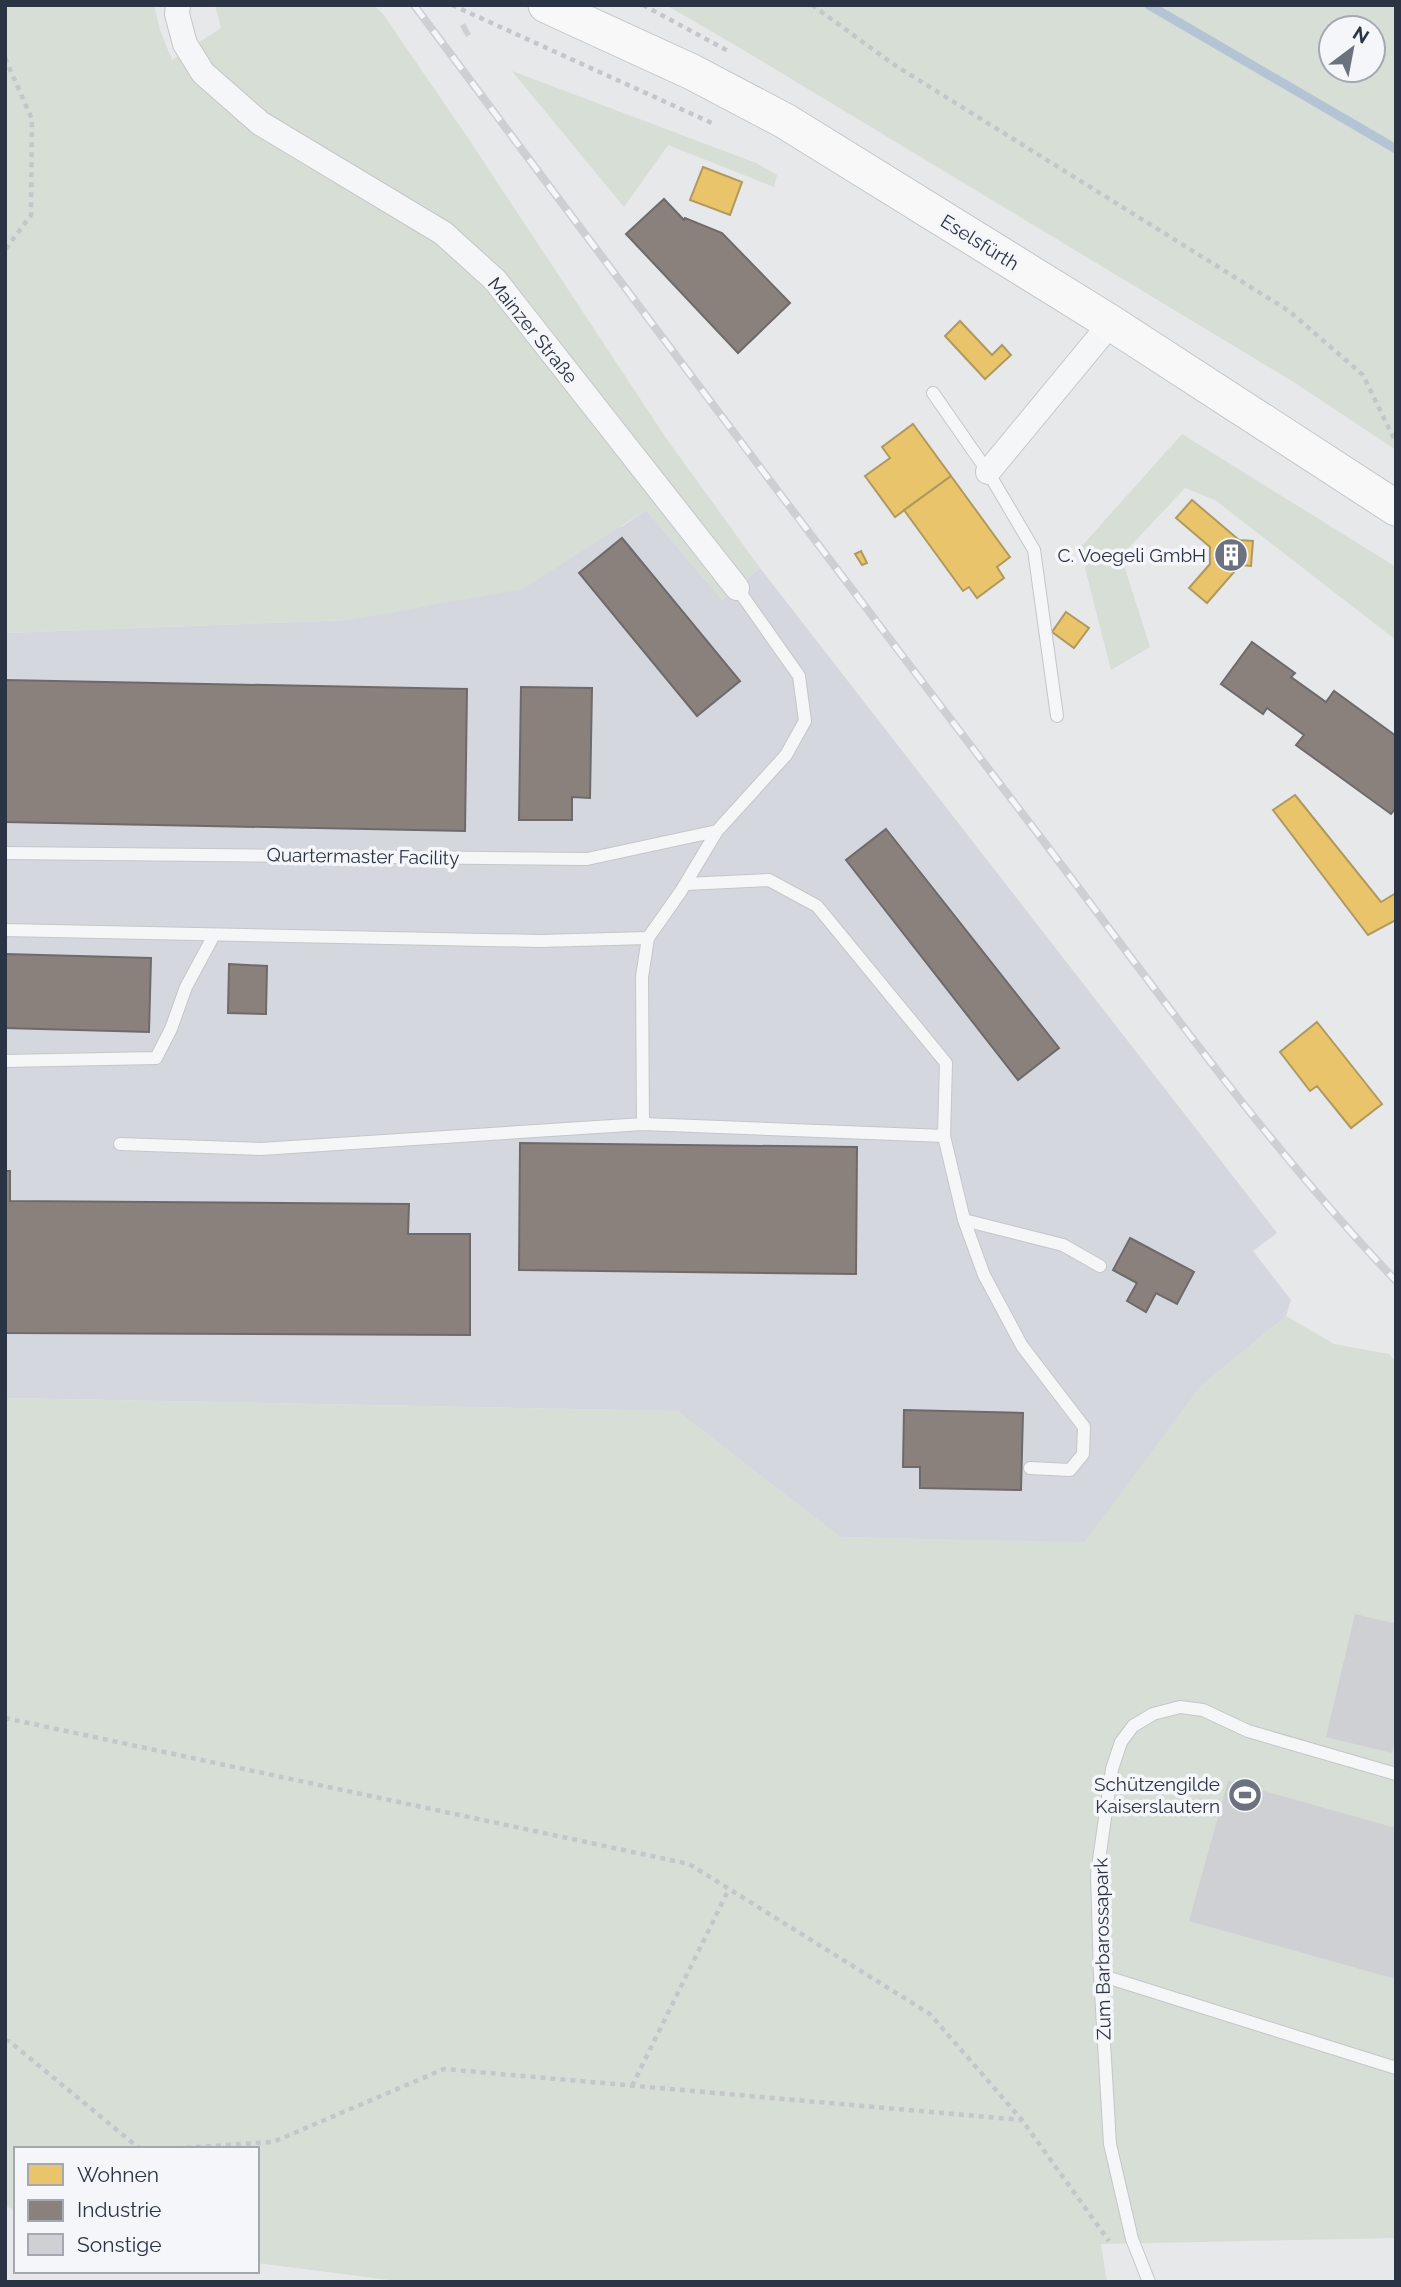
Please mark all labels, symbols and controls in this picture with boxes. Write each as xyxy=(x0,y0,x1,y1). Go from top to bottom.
north arrow xyxy=(1317,14,1387,84)
text: N xyxy=(1349,21,1373,48)
street label: Eselsfürth xyxy=(937,209,1023,275)
street label: Mainzer Straße xyxy=(484,273,582,387)
building icon: C. Voegeli GmbH xyxy=(1212,536,1250,574)
place label: C. Voegeli GmbH xyxy=(1057,544,1206,566)
street label: Quartermaster Facility xyxy=(266,843,460,869)
place label: Schützengilde Kaiserslautern xyxy=(1094,1773,1220,1817)
sports icon: Schützengilde Kaiserslautern xyxy=(1226,1776,1264,1814)
street label: Zum Barbarossapark xyxy=(1089,1858,1115,2040)
legend xyxy=(14,2147,259,2273)
text: Wohnen xyxy=(77,2162,159,2187)
text: Industrie xyxy=(77,2197,161,2222)
text: Sonstige xyxy=(77,2232,162,2257)

